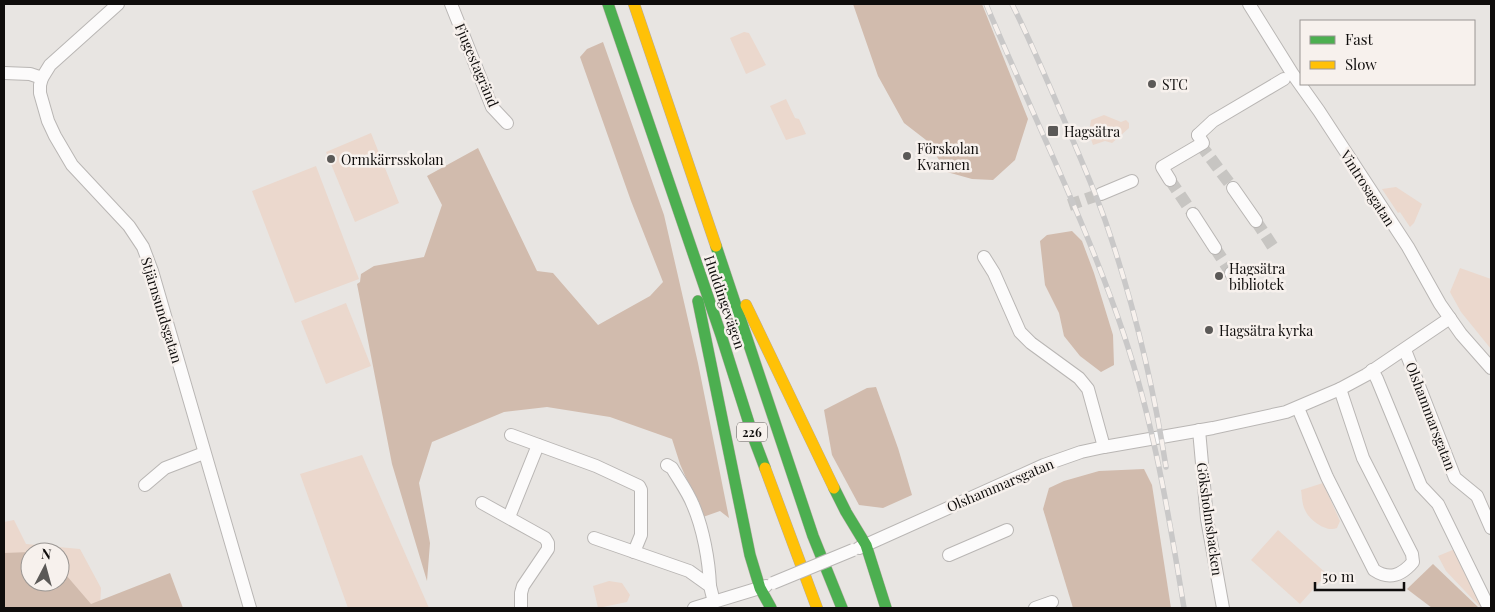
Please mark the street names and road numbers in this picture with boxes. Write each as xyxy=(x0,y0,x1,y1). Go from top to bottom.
street label: Fjugestagränd xyxy=(451,20,503,110)
street label: Vintrosagatan xyxy=(1336,145,1400,230)
street label: Huddingevägen xyxy=(700,253,750,352)
street label: Stjärnsundsgatan xyxy=(137,255,187,366)
street label: Olshammarsgatan xyxy=(1402,359,1461,473)
road number: 226 xyxy=(737,422,767,442)
street label: Olshammarsgatan xyxy=(944,454,1057,516)
street label: Göksholmsbacken xyxy=(1193,461,1227,577)

